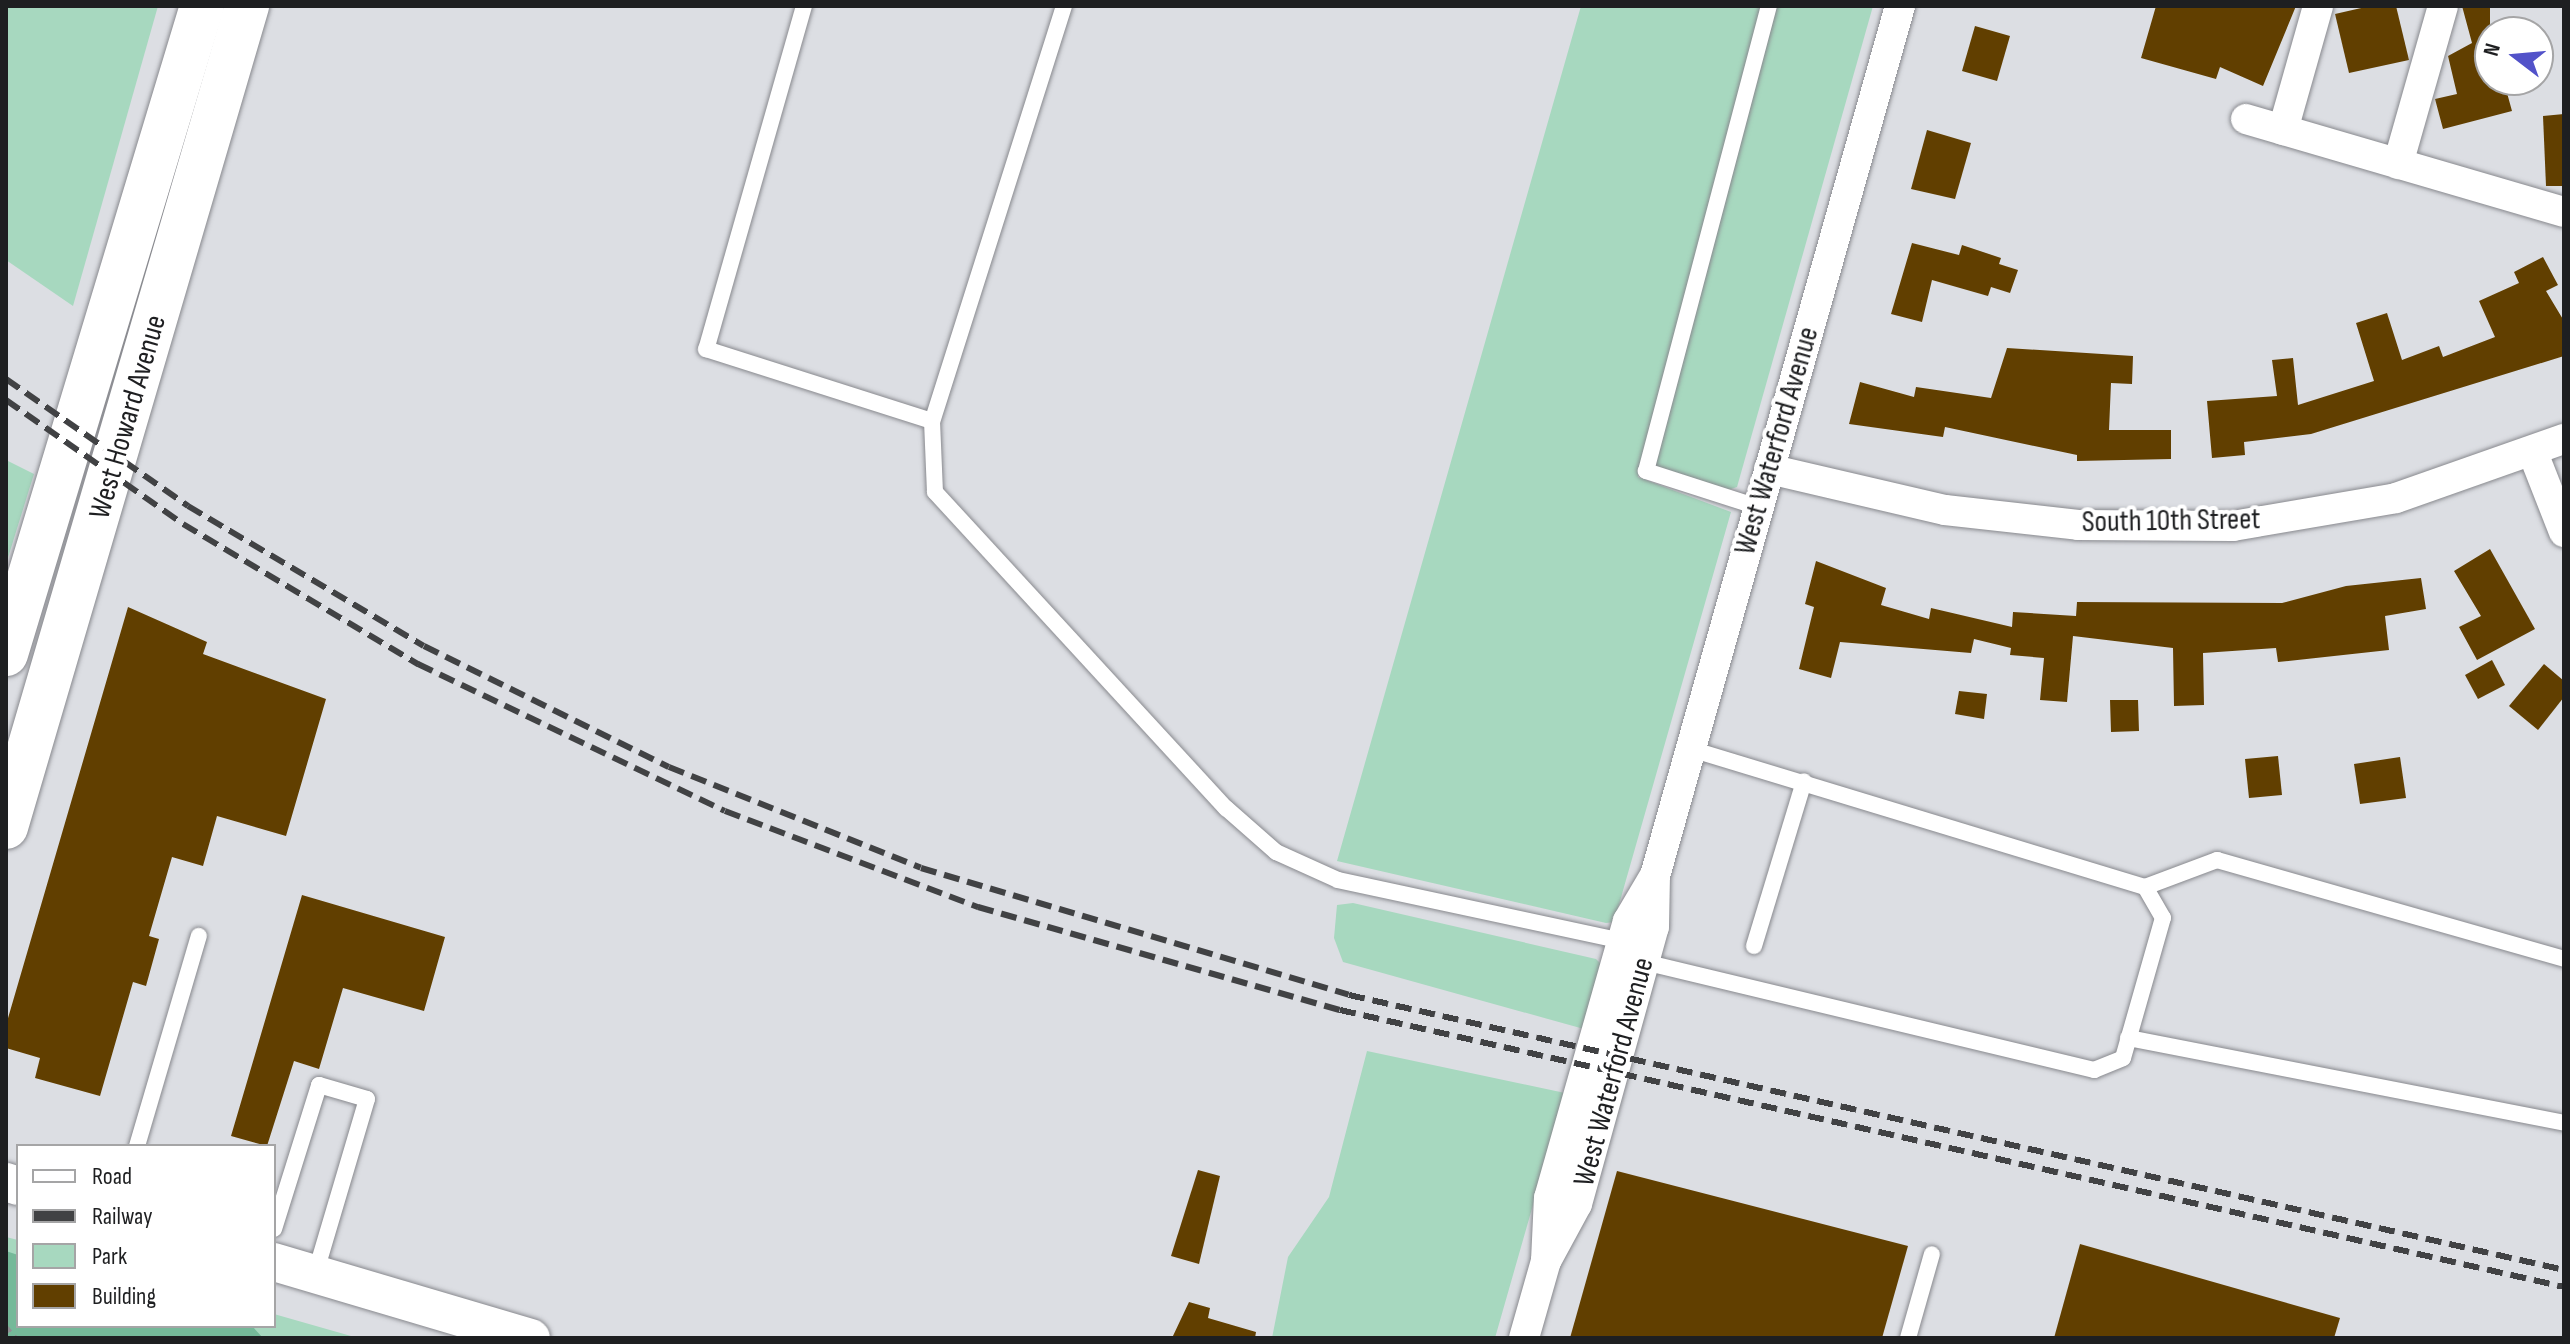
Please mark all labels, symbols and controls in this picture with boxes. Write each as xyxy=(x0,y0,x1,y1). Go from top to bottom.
north arrow xyxy=(2474,16,2554,96)
text: N xyxy=(2478,40,2507,59)
street label: West Howard Avenue xyxy=(82,311,174,523)
street label: West Waterford Avenue xyxy=(1727,323,1827,559)
street label: South 10th Street xyxy=(2081,501,2261,541)
street label: West Waterford Avenue xyxy=(1566,954,1662,1190)
legend xyxy=(16,1144,276,1328)
text: Road xyxy=(92,1162,132,1191)
text: Railway xyxy=(92,1202,152,1231)
text: Park xyxy=(92,1242,127,1271)
text: Building xyxy=(92,1282,156,1311)

